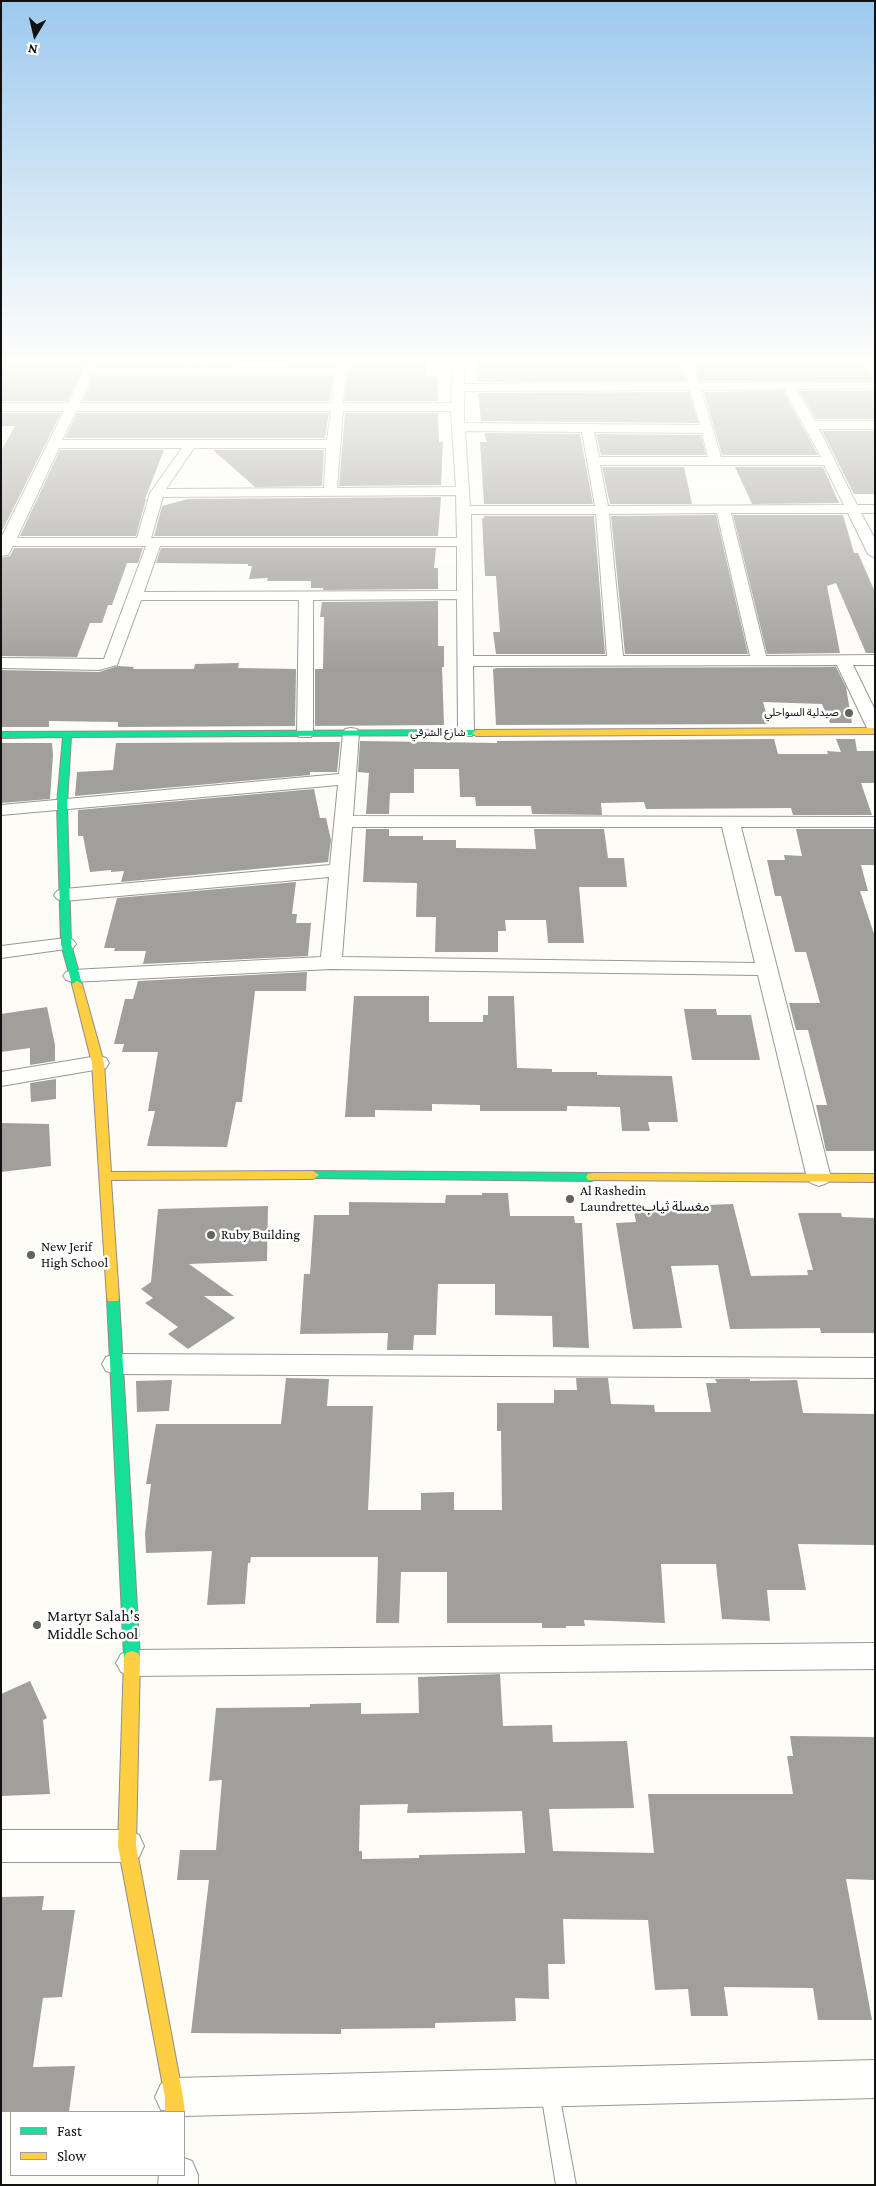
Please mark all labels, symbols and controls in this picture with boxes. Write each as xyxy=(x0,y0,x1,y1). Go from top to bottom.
north arrow xyxy=(10,10,60,60)
text: N xyxy=(27,41,39,58)
place label: صيدلية السواحلي xyxy=(764,706,839,720)
marker: صيدلية السواحلي xyxy=(843,707,855,719)
street label: شارع الشرقي xyxy=(410,726,466,740)
place label: Al Rashedin Laundretteمغسلة ثياب xyxy=(580,1183,709,1216)
marker: Al Rashedin Laundretteمغسلة ثياب xyxy=(564,1193,576,1205)
place label: Ruby Building xyxy=(221,1227,300,1243)
marker: Ruby Building xyxy=(205,1229,217,1241)
place label: New Jerif High School xyxy=(41,1239,108,1272)
marker: New Jerif High School xyxy=(25,1249,37,1261)
place label: Martyr Salah's Middle School xyxy=(47,1606,140,1644)
marker: Martyr Salah's Middle School xyxy=(31,1619,43,1631)
legend xyxy=(10,2111,185,2176)
text: Fast xyxy=(57,2123,82,2139)
text: Slow xyxy=(57,2148,86,2164)

